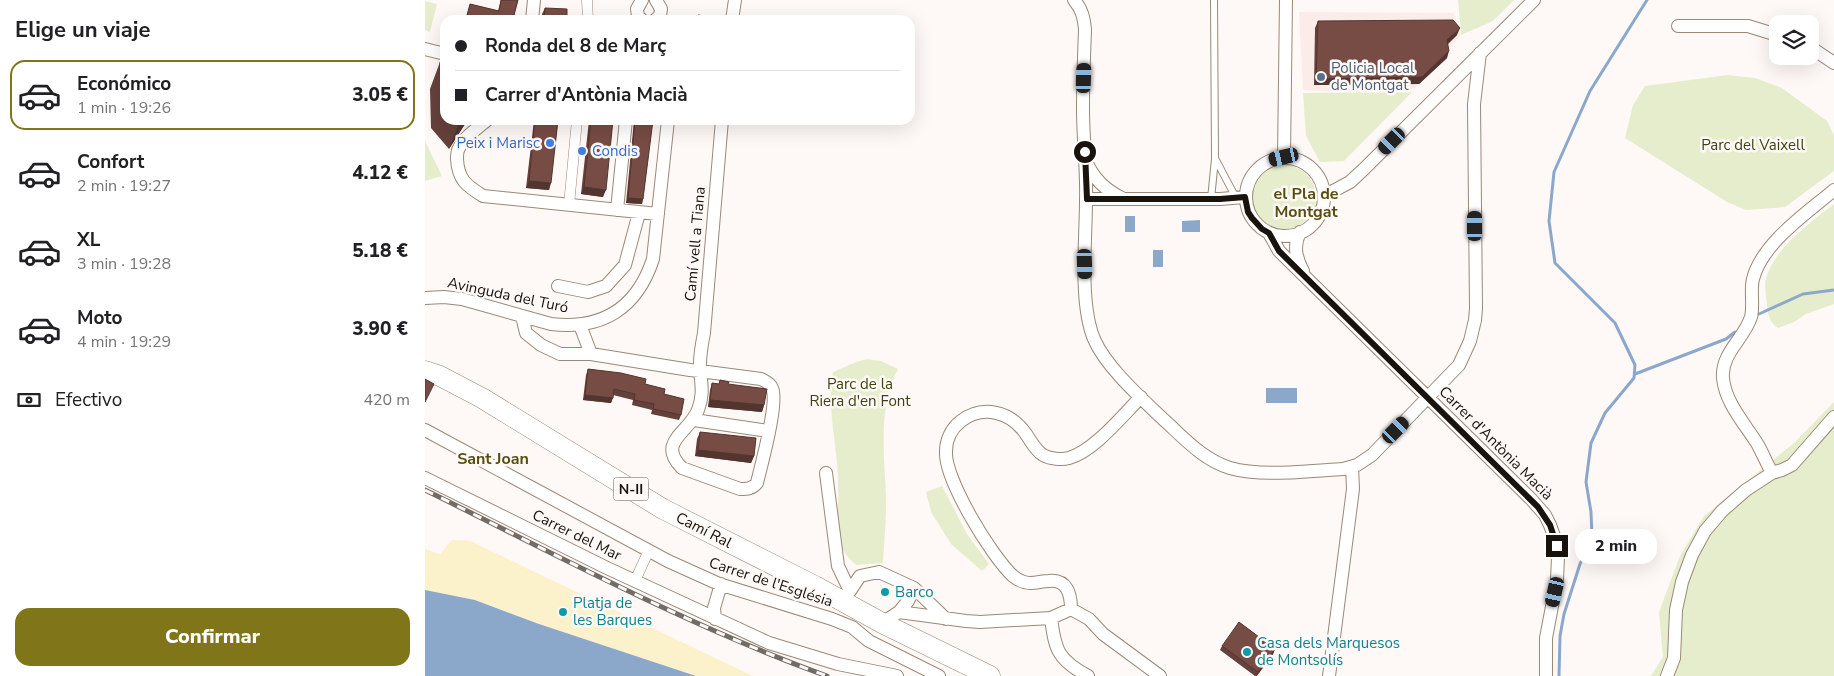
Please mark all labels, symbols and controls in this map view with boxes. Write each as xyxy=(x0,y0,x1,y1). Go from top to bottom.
text: Elige un viaje xyxy=(15,15,150,45)
map controls xyxy=(1769,15,1819,65)
button: layers xyxy=(1769,15,1819,65)
text: Ronda del 8 de Març xyxy=(485,33,666,59)
place label: Policia Local de Montgat xyxy=(1331,58,1415,95)
car xyxy=(1075,63,1092,93)
text: Económico xyxy=(77,71,171,97)
marker: Policia Local de Montgat xyxy=(1315,71,1327,83)
icon: car xyxy=(17,73,62,118)
text: 3.05 € xyxy=(352,82,408,108)
text: Carrer d'Antònia Macià xyxy=(485,82,688,108)
text: 1 min · 19:26 xyxy=(77,97,171,119)
car xyxy=(1376,125,1407,157)
place label: Peix i Marisc xyxy=(457,133,540,153)
park label: Parc del Vaixell xyxy=(1701,135,1805,155)
marker: Peix i Marisc xyxy=(544,137,556,149)
place label: Condis xyxy=(592,141,638,161)
route start xyxy=(1074,141,1096,163)
marker: Condis xyxy=(576,145,588,157)
car xyxy=(1267,146,1300,168)
text: Confort xyxy=(77,149,144,175)
icon: car xyxy=(17,151,62,196)
text: 4.12 € xyxy=(352,160,408,186)
text: 2 min · 19:27 xyxy=(77,175,171,197)
district label: el Pla de Montgat xyxy=(1274,183,1339,223)
street label: Camí vell a Tiana xyxy=(680,186,710,302)
car xyxy=(1467,211,1482,241)
text: XL xyxy=(77,227,100,253)
icon: car xyxy=(17,229,62,274)
text: 5.18 € xyxy=(352,238,408,264)
car xyxy=(1076,249,1093,279)
text: 3 min · 19:28 xyxy=(77,253,171,275)
street label: Avinguda del Turó xyxy=(446,272,570,318)
text: Moto xyxy=(77,305,123,331)
icon: car xyxy=(17,307,62,352)
text: 3.90 € xyxy=(352,316,408,342)
text: 4 min · 19:29 xyxy=(77,331,171,353)
park label: Parc de la Riera d'en Font xyxy=(809,374,911,411)
street label: Carrer d'Antònia Macià xyxy=(1435,382,1557,504)
icon: cash xyxy=(15,386,43,414)
text: Efectivo xyxy=(55,387,122,413)
text: 420 m xyxy=(363,389,410,411)
car xyxy=(1380,414,1411,446)
district label: Sant Joan xyxy=(457,448,529,470)
road number: N-II xyxy=(613,478,649,500)
street label: Carrer del Mar xyxy=(529,505,625,565)
street label: Camí Ral xyxy=(673,507,736,553)
callout: 2 min xyxy=(1575,528,1657,564)
route end xyxy=(1546,535,1568,557)
text: 2 min xyxy=(1595,535,1637,557)
street label: Carrer de l'Església xyxy=(707,553,835,611)
car xyxy=(1544,576,1565,608)
place label: Barco xyxy=(895,582,934,602)
marker: Barco xyxy=(879,586,891,598)
place label: Platja de les Barques xyxy=(573,593,652,630)
marker: Platja de les Barques xyxy=(557,606,569,618)
button: Confirmar xyxy=(15,608,410,666)
place label: Casa dels Marquesos de Montsolís xyxy=(1257,633,1400,670)
marker: Casa dels Marquesos de Montsolís xyxy=(1241,646,1253,658)

